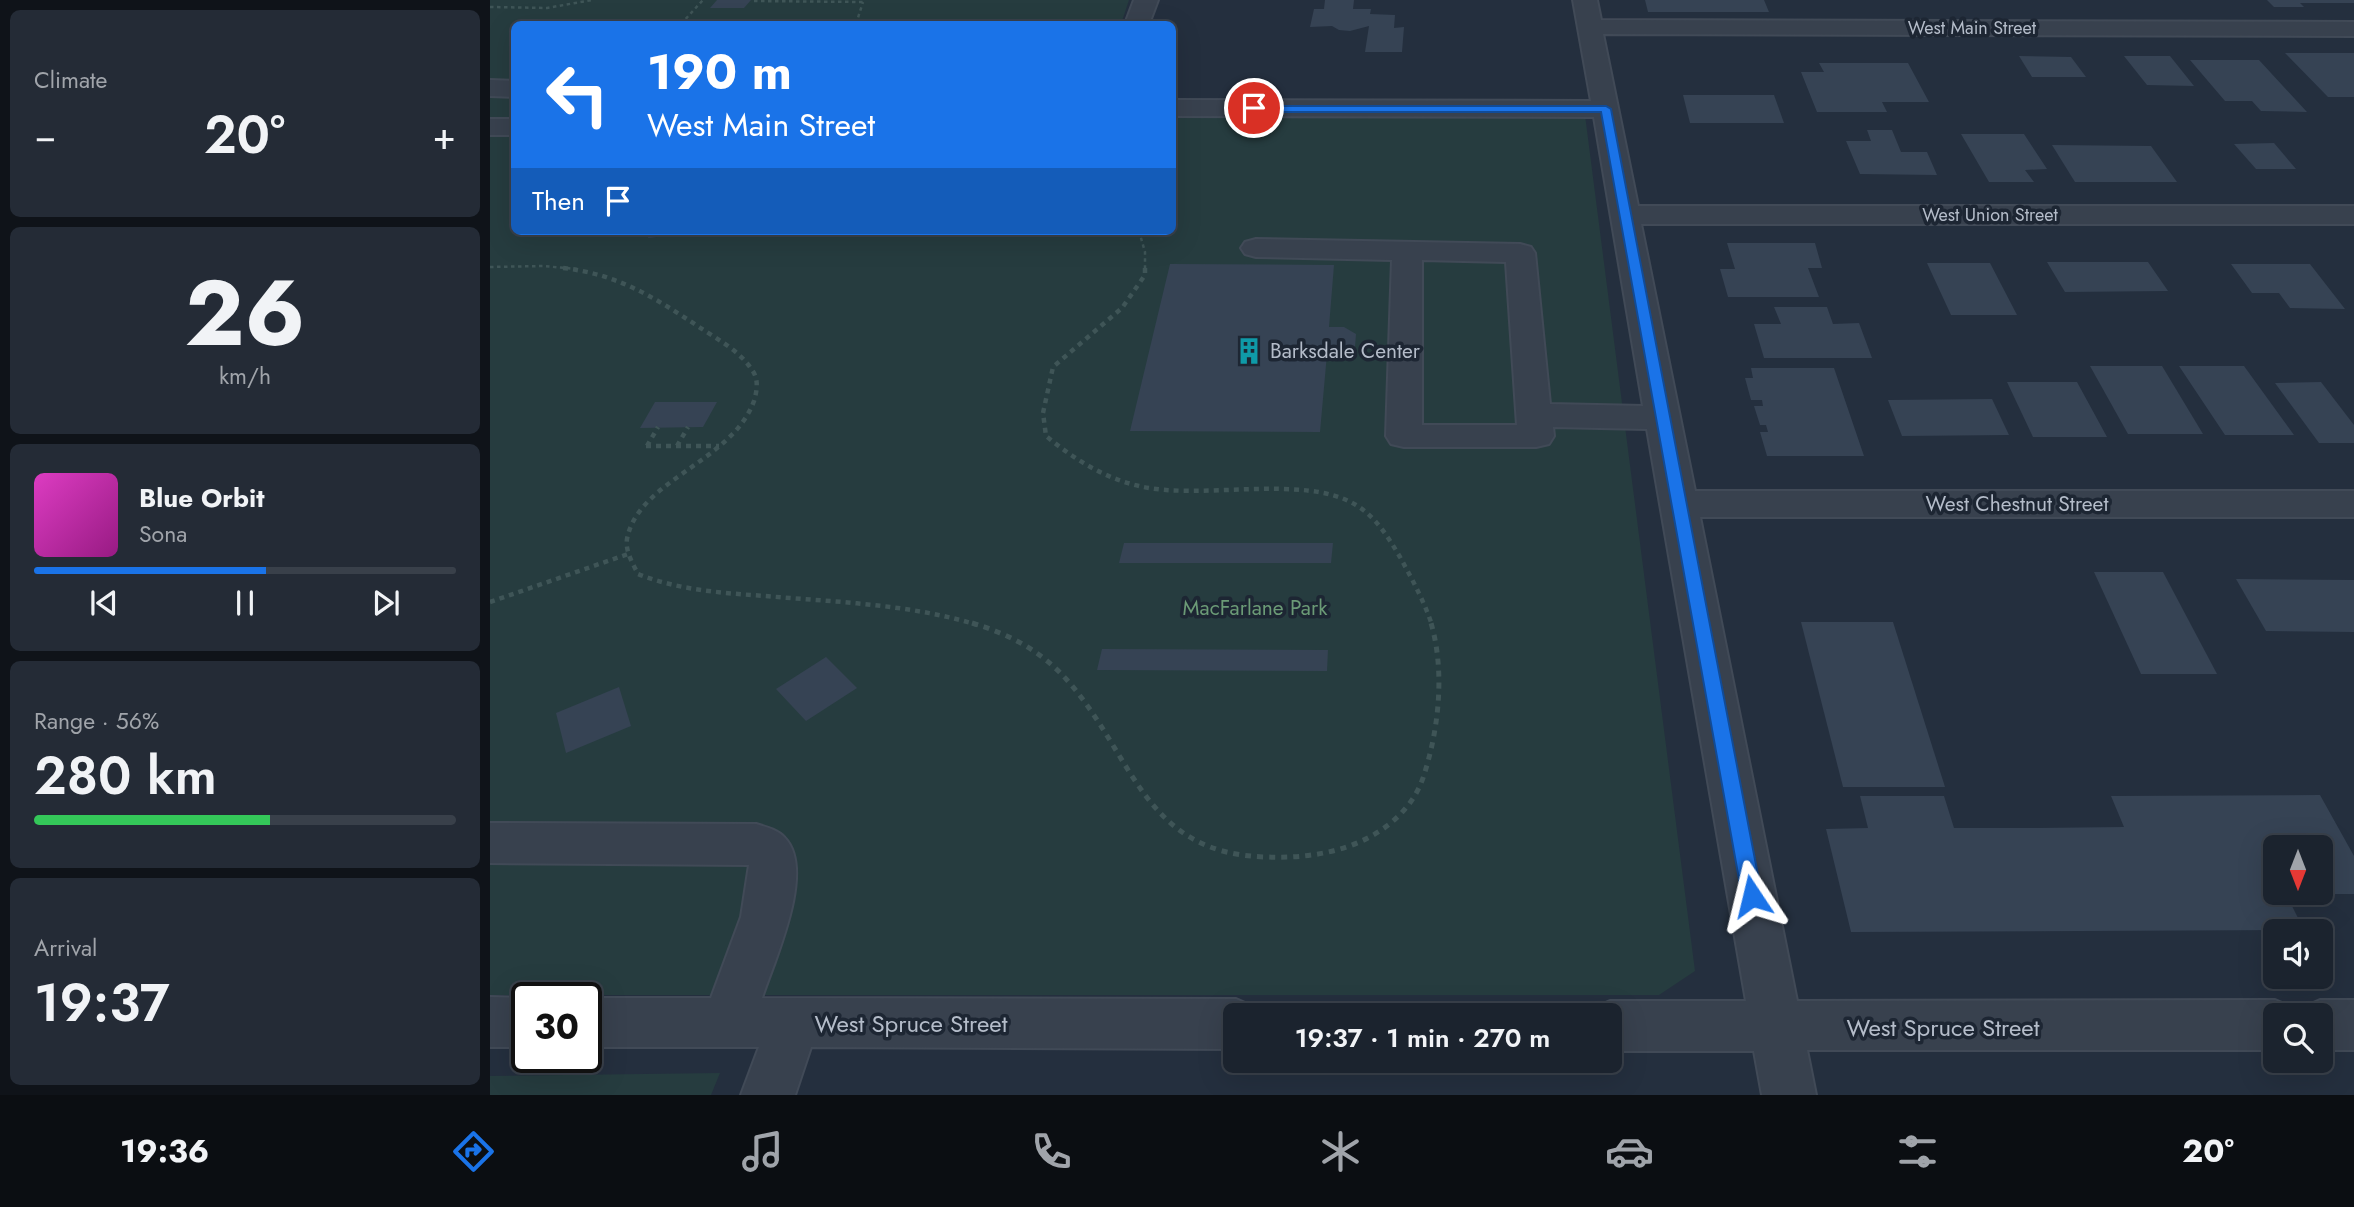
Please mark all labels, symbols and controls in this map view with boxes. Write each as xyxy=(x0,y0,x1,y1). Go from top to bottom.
street label: West Main Street xyxy=(1908,15,2037,41)
text: 190 m xyxy=(647,37,792,107)
icon: left xyxy=(532,49,623,140)
text: Climate xyxy=(34,63,107,97)
pin xyxy=(1224,78,1284,138)
icon: arrive xyxy=(1235,89,1273,127)
text: 20° xyxy=(204,97,285,173)
text: West Main Street xyxy=(647,102,875,148)
text: − xyxy=(34,108,56,163)
text: + xyxy=(433,108,456,163)
text: Then xyxy=(532,182,585,220)
icon: arrive xyxy=(599,182,637,220)
street label: West Union Street xyxy=(1922,202,2058,228)
text: 26 xyxy=(185,248,305,379)
building icon: Barksdale Center xyxy=(1234,336,1264,366)
place label: Barksdale Center xyxy=(1270,336,1421,366)
text: km/h xyxy=(219,359,271,393)
text: Blue Orbit xyxy=(139,479,264,517)
street label: West Chestnut Street xyxy=(1926,489,2108,519)
text: Sona xyxy=(139,517,187,551)
icon: previous xyxy=(85,584,123,622)
icon: pause xyxy=(226,584,264,622)
icon: next xyxy=(367,584,405,622)
park label: MacFarlane Park xyxy=(1183,593,1328,623)
text: Range · 56% xyxy=(34,704,159,738)
text: 280 km xyxy=(34,738,217,814)
north arrow xyxy=(2263,835,2333,905)
map controls xyxy=(2263,835,2333,1073)
position arrow xyxy=(1715,859,1789,933)
button: sound xyxy=(2263,919,2333,989)
text: Arrival xyxy=(34,931,97,965)
text: 19:37 xyxy=(34,965,170,1041)
speed limit sign: 30 xyxy=(511,982,602,1073)
button: search xyxy=(2263,1003,2333,1073)
street label: West Spruce Street xyxy=(815,1006,1008,1041)
street label: West Spruce Street xyxy=(1847,1010,2040,1045)
text: 19:37 · 1 min · 270 m xyxy=(1295,1019,1550,1057)
icon: directions xyxy=(449,1127,498,1176)
icon: music xyxy=(738,1127,787,1176)
icon: phone xyxy=(1027,1127,1076,1176)
icon: climate xyxy=(1316,1127,1365,1176)
icon: car xyxy=(1605,1127,1654,1176)
icon: filters xyxy=(1893,1127,1942,1176)
text: 19:36 xyxy=(120,1128,209,1174)
text: 20° xyxy=(2182,1128,2234,1174)

